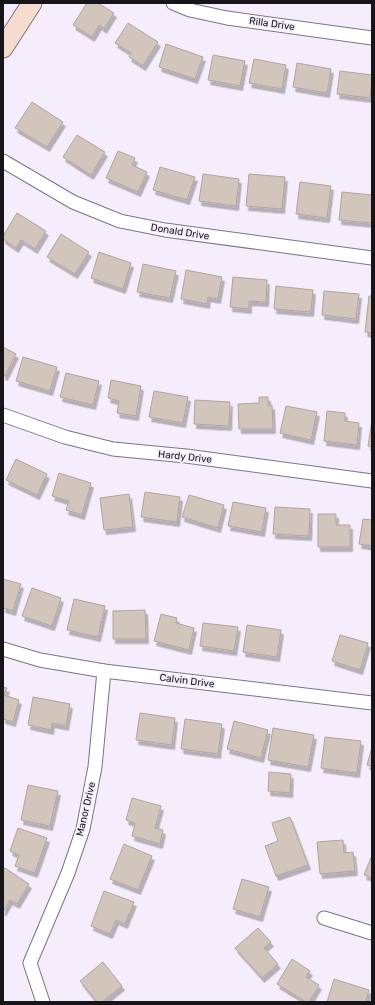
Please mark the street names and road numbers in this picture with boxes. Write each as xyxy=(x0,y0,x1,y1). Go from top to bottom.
street label: Rilla Drive xyxy=(248,15,296,33)
street label: Donald Drive xyxy=(150,221,211,243)
street label: Hardy Drive xyxy=(157,448,213,466)
street label: Calvin Drive xyxy=(159,672,215,690)
street label: Manor Drive xyxy=(74,780,98,837)

